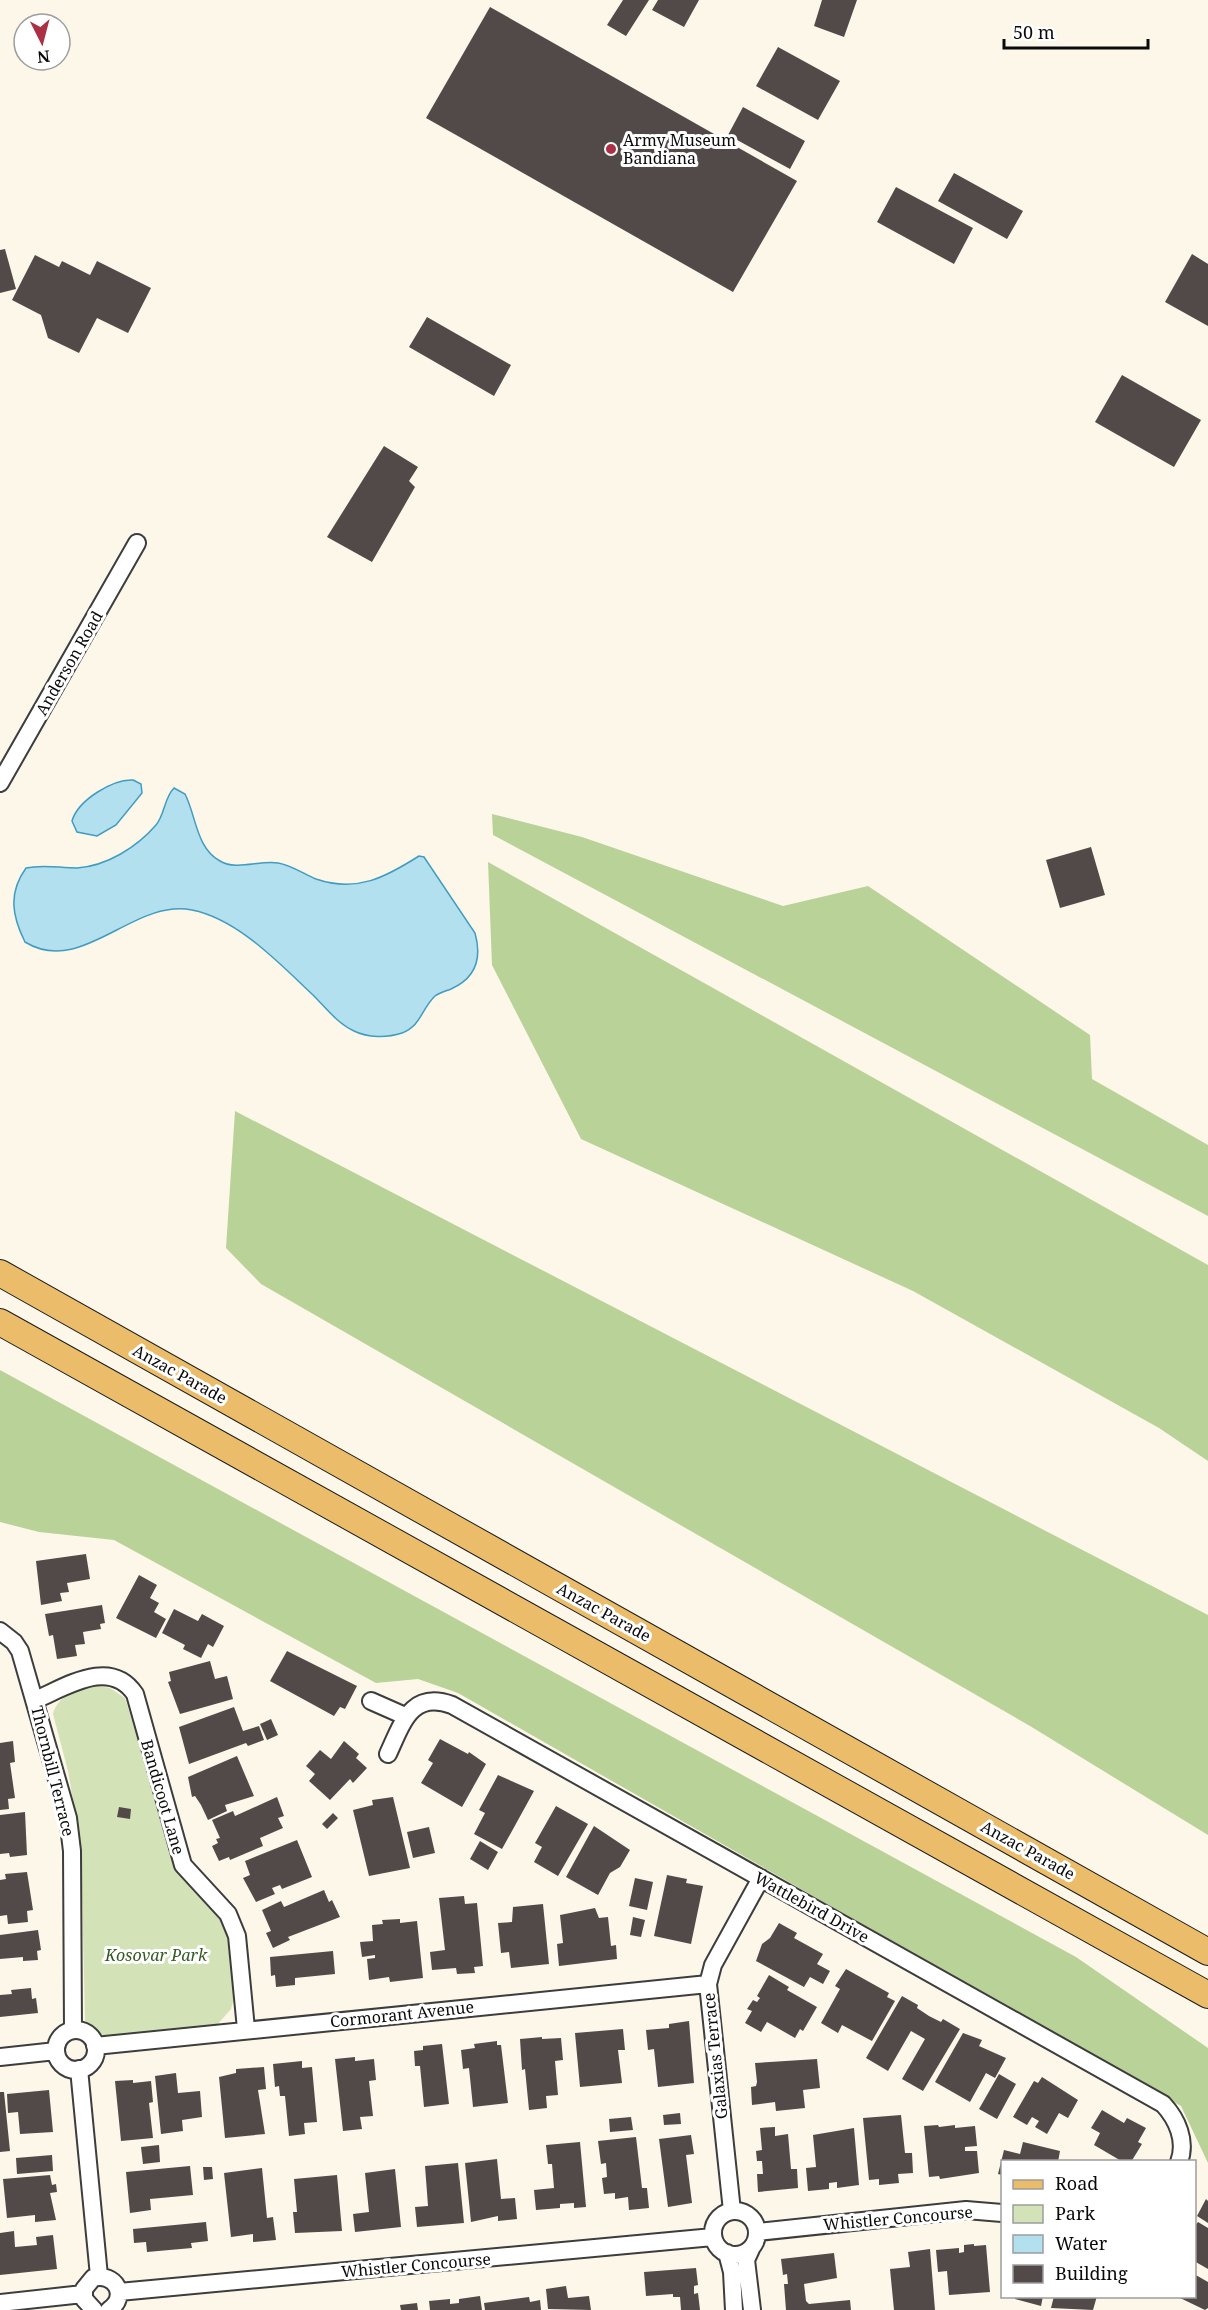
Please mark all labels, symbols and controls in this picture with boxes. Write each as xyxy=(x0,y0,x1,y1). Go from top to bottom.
north arrow xyxy=(12,12,72,72)
scale bar xyxy=(1004,12,1148,50)
text: 50 m xyxy=(1013,20,1055,44)
text: N xyxy=(36,45,51,69)
place label: Army Museum Bandiana xyxy=(623,129,736,169)
marker: Army Museum Bandiana xyxy=(604,142,618,156)
street label: Anderson Road xyxy=(30,607,108,719)
street label: Anzac Parade xyxy=(129,1339,231,1409)
street label: Anzac Parade xyxy=(553,1577,655,1647)
street label: Thornbill Terrace xyxy=(26,1703,80,1839)
street label: Bandicoot Lane xyxy=(136,1737,190,1857)
street label: Anzac Parade xyxy=(977,1815,1079,1885)
street label: Wattlebird Drive xyxy=(751,1866,873,1948)
park label: Kosovar Park xyxy=(104,1944,208,1966)
street label: Galaxias Terrace xyxy=(697,1992,733,2120)
street label: Cormorant Avenue xyxy=(329,1996,475,2032)
legend xyxy=(1001,2160,1196,2298)
text: Road xyxy=(1055,2171,1098,2195)
street label: Whistler Concourse xyxy=(822,2201,974,2235)
text: Park xyxy=(1055,2201,1095,2225)
text: Water xyxy=(1055,2231,1108,2255)
street label: Whistler Concourse xyxy=(340,2248,492,2282)
text: Building xyxy=(1055,2261,1128,2285)

